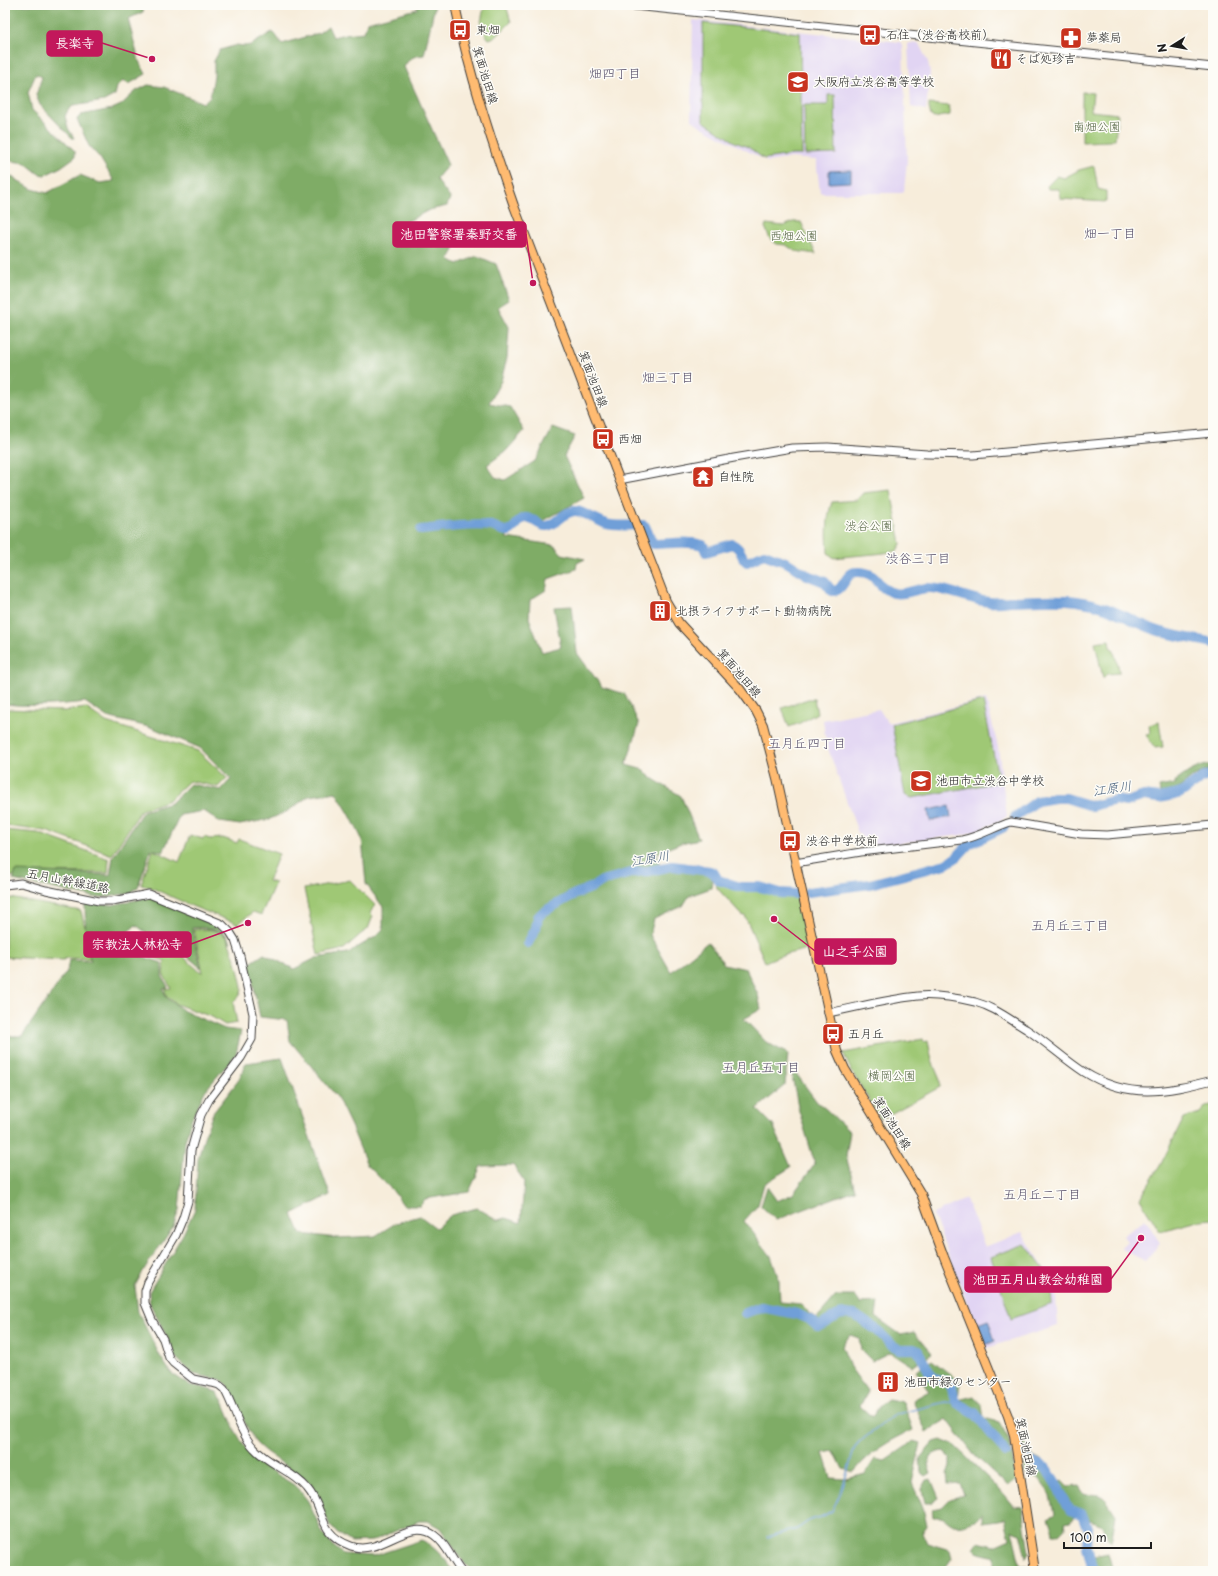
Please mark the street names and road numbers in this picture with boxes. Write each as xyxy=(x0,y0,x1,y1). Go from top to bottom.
street label: 箕面池田線 xyxy=(469,43,503,106)
street label: 箕面池田線 xyxy=(575,347,613,410)
street label: 箕面池田線 xyxy=(713,644,766,701)
street label: 五月山幹線道路 xyxy=(25,863,111,897)
street label: 箕面池田線 xyxy=(869,1092,916,1153)
street label: 箕面池田線 xyxy=(1012,1416,1042,1478)

